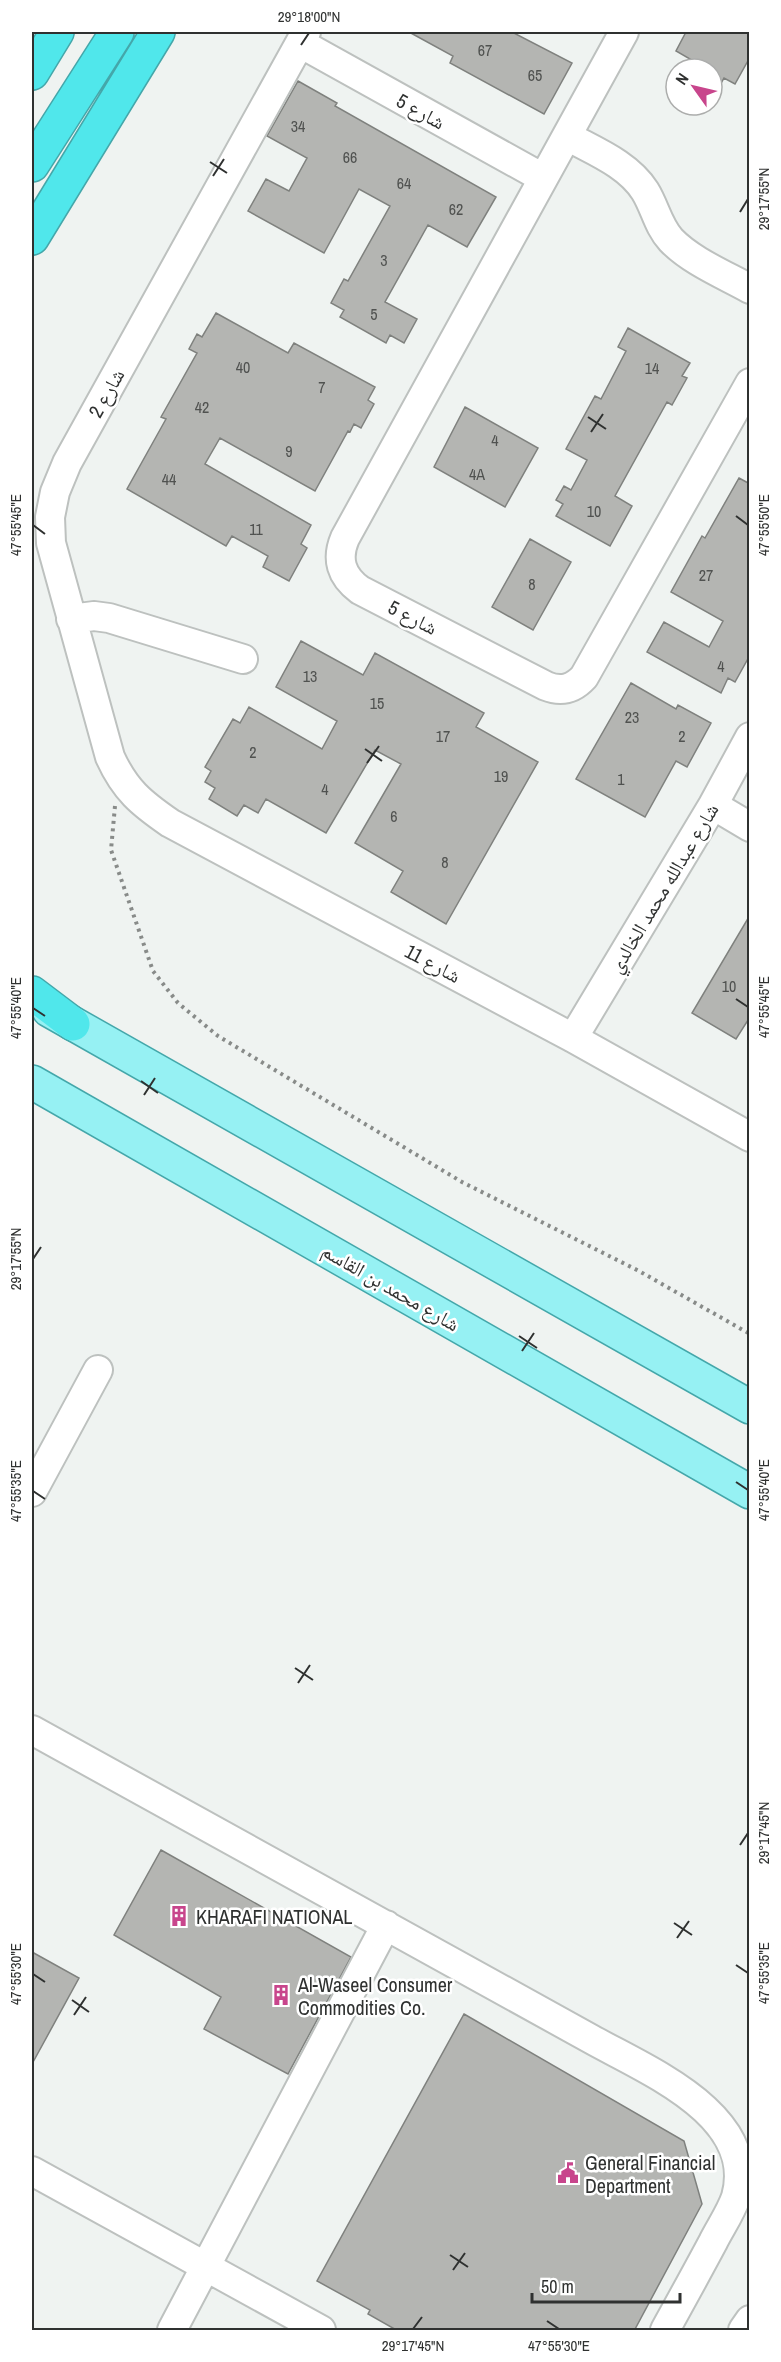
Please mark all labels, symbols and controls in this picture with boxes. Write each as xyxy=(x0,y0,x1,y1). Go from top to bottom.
text: 29°18'00"N xyxy=(278,6,340,27)
house number: 67 xyxy=(478,39,492,61)
north arrow xyxy=(664,57,724,117)
house number: 65 xyxy=(528,64,542,86)
text: N xyxy=(670,69,693,89)
street label: شارع 5 xyxy=(392,87,450,135)
house number: 34 xyxy=(291,115,305,137)
house number: 66 xyxy=(343,146,357,168)
text: 29°17'55"N xyxy=(753,168,774,230)
house number: 64 xyxy=(397,172,411,194)
house number: 62 xyxy=(449,198,463,220)
house number: 3 xyxy=(380,249,388,271)
house number: 5 xyxy=(370,303,378,325)
house number: 40 xyxy=(236,356,250,378)
house number: 14 xyxy=(645,357,659,379)
street label: شارع 2 xyxy=(82,364,130,422)
house number: 7 xyxy=(318,376,326,398)
house number: 42 xyxy=(195,396,209,418)
house number: 4 xyxy=(491,429,499,451)
house number: 9 xyxy=(285,440,293,462)
house number: 4A xyxy=(469,463,485,485)
house number: 44 xyxy=(162,468,176,490)
text: 47°55'45"E xyxy=(5,494,26,556)
text: 47°55'50"E xyxy=(753,494,774,556)
house number: 10 xyxy=(587,500,601,522)
house number: 11 xyxy=(249,518,264,540)
house number: 27 xyxy=(699,564,713,586)
house number: 8 xyxy=(528,573,536,595)
street label: شارع 5 xyxy=(384,593,442,641)
house number: 4 xyxy=(717,655,725,677)
house number: 13 xyxy=(303,665,317,687)
house number: 15 xyxy=(370,692,384,714)
house number: 23 xyxy=(625,706,639,728)
house number: 17 xyxy=(436,725,450,747)
house number: 2 xyxy=(678,725,686,747)
house number: 2 xyxy=(249,741,257,763)
house number: 19 xyxy=(494,765,508,787)
house number: 1 xyxy=(617,768,625,790)
house number: 4 xyxy=(321,778,329,800)
street label: شارع عبدالله محمد الخالدي xyxy=(602,798,727,980)
house number: 6 xyxy=(390,805,398,827)
house number: 8 xyxy=(441,851,449,873)
street label: شارع 11 xyxy=(400,937,466,989)
house number: 10 xyxy=(722,975,736,997)
text: 47°55'45"E xyxy=(753,976,774,1038)
text: 47°55'40"E xyxy=(5,977,26,1039)
text: 29°17'55"N xyxy=(5,1228,26,1290)
street label: شارع محمد بن القاسم xyxy=(317,1237,465,1338)
text: 47°55'40"E xyxy=(753,1459,774,1521)
text: 47°55'35"E xyxy=(5,1460,26,1522)
text: 29°17'45"N xyxy=(753,1802,774,1864)
place label: KHARAFI NATIONAL xyxy=(196,1903,352,1930)
building icon: KHARAFI NATIONAL xyxy=(167,1904,191,1928)
text: 47°55'35"E xyxy=(753,1942,774,2004)
text: 47°55'30"E xyxy=(5,1943,26,2005)
place label: Al-Waseel Consumer Commodities Co. xyxy=(297,1971,453,2021)
building icon: Al-Waseel Consumer Commodities Co. xyxy=(269,1983,293,2007)
place label: General Financial Department xyxy=(585,2149,715,2199)
public building icon: General Financial Department xyxy=(556,2161,580,2185)
scale bar xyxy=(532,2266,680,2304)
text: 50 m xyxy=(541,2274,574,2299)
text: 29°17'45"N xyxy=(382,2335,444,2356)
text: 47°55'30"E xyxy=(528,2335,590,2356)

